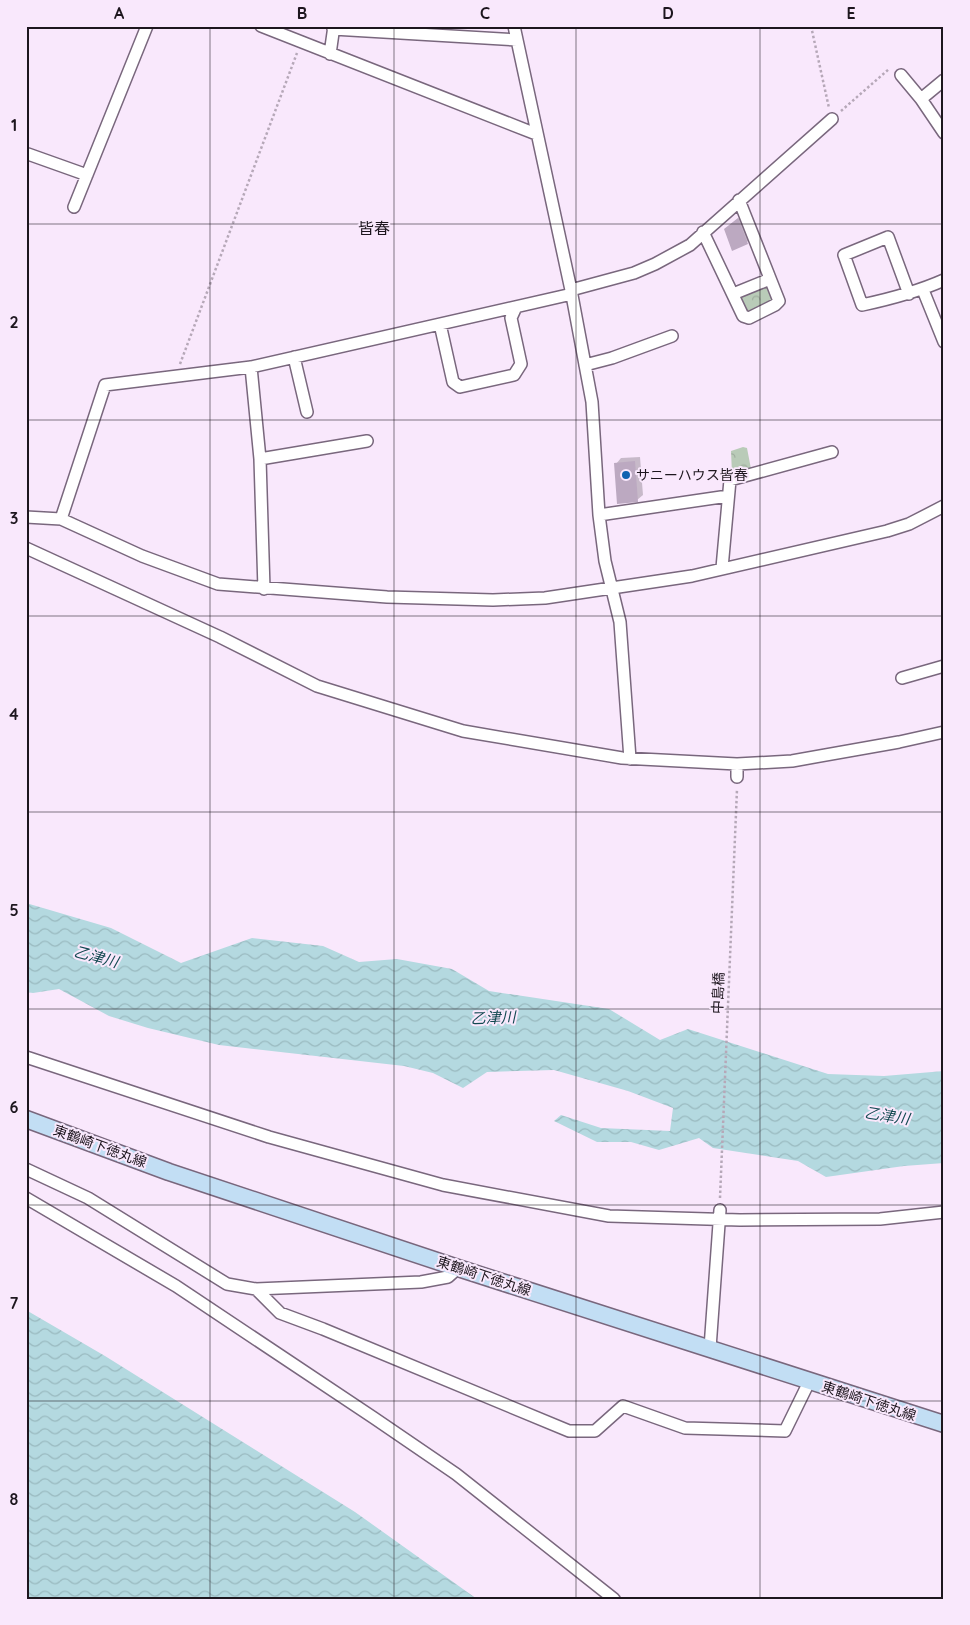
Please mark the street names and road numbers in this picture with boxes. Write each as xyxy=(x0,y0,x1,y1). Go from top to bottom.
street label: 中島橋 xyxy=(708,972,728,1014)
street label: 東鶴崎下徳丸線 xyxy=(51,1121,149,1171)
street label: 東鶴崎下徳丸線 xyxy=(435,1252,533,1300)
street label: 東鶴崎下徳丸線 xyxy=(820,1377,918,1425)

